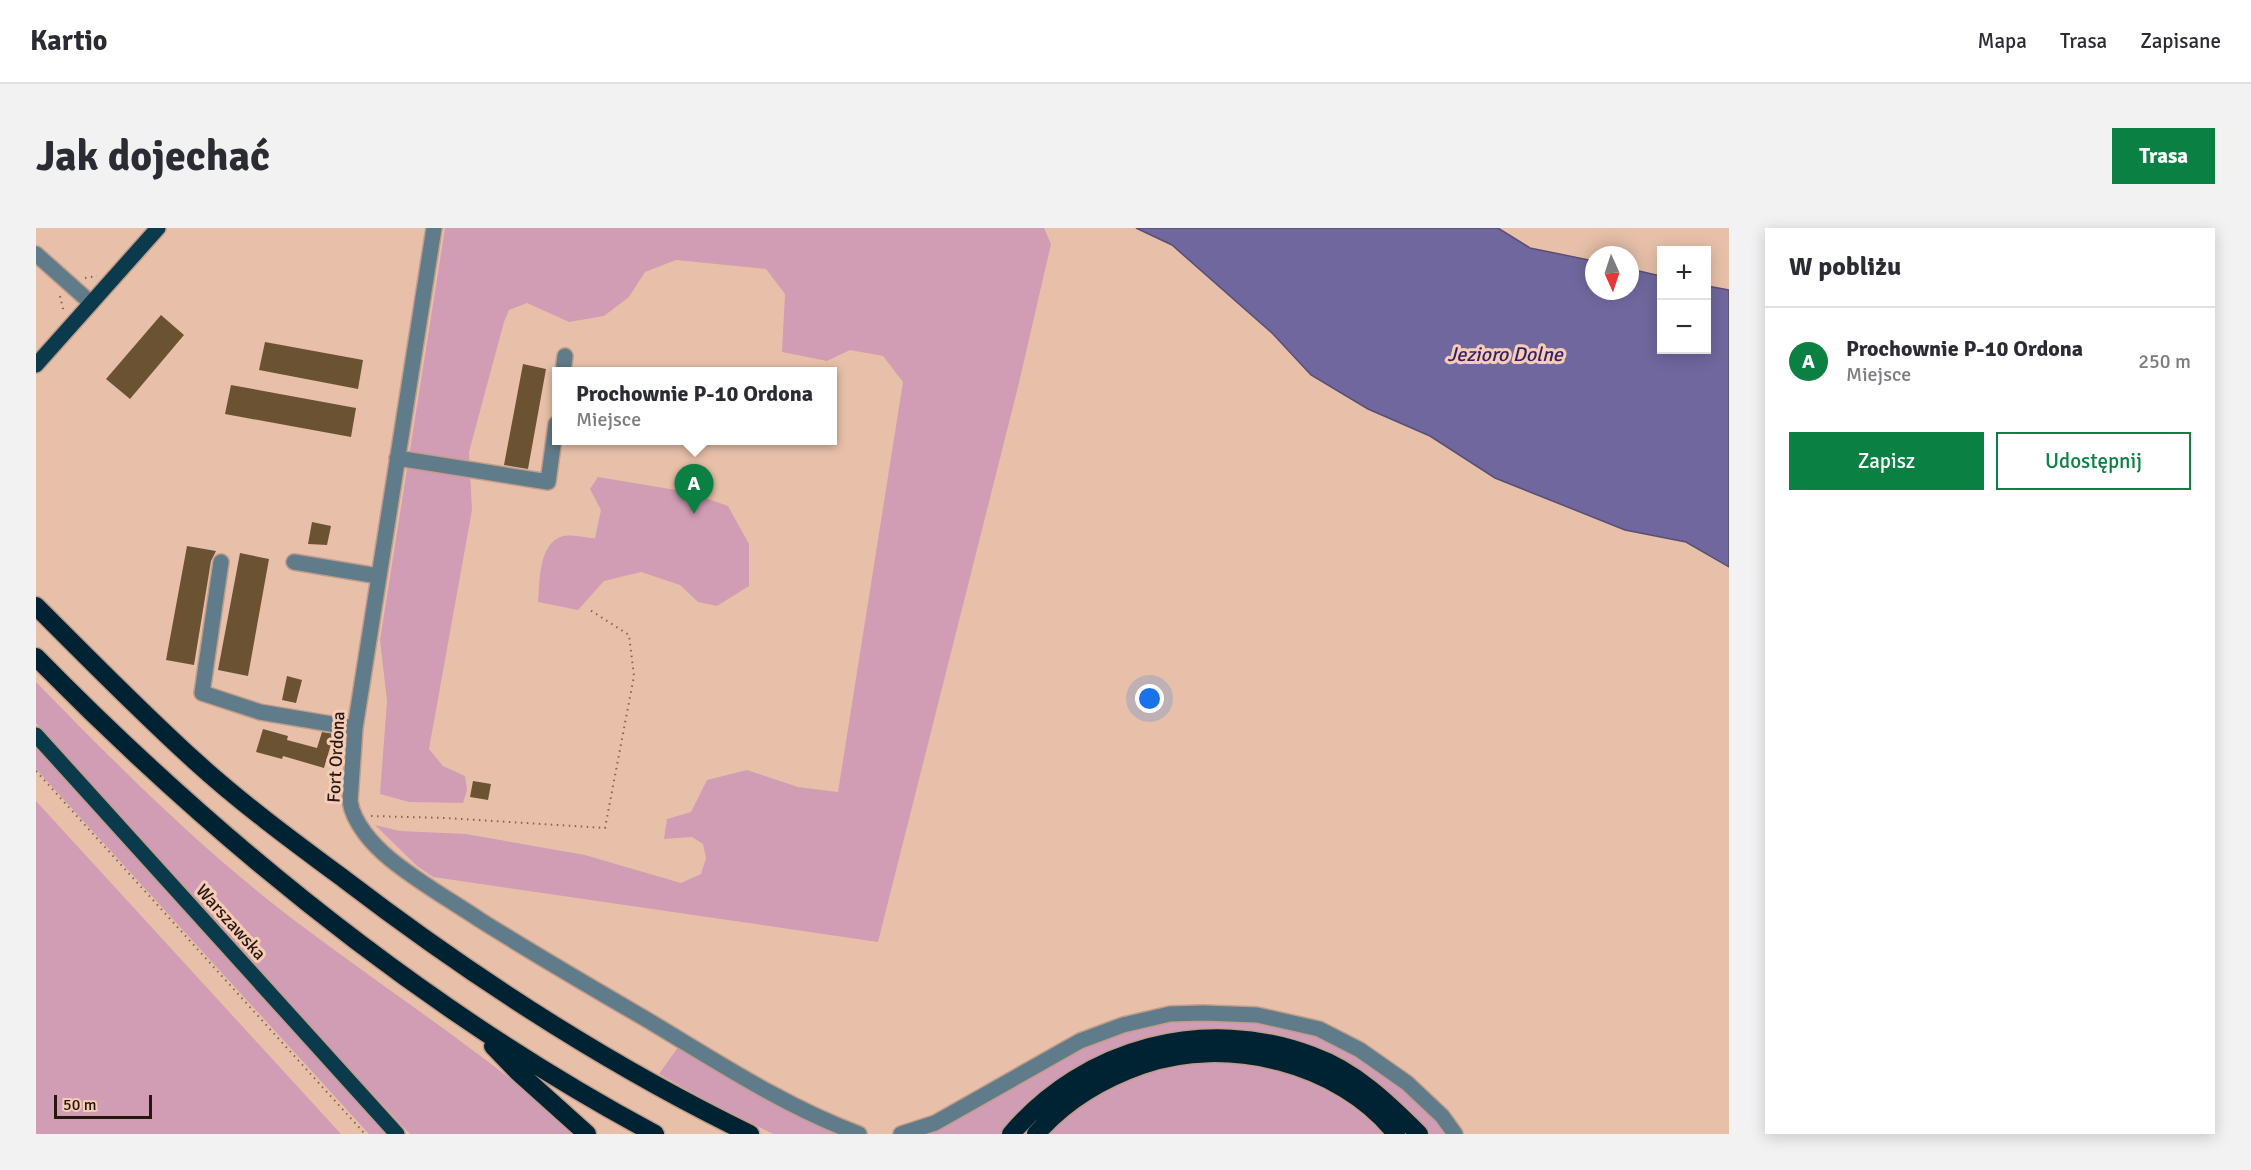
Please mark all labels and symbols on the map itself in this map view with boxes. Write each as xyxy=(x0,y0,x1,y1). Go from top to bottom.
north arrow xyxy=(1585,246,1639,300)
water label: Jezioro Dolne xyxy=(1447,342,1564,367)
pin: A xyxy=(674,464,714,514)
your location xyxy=(1135,684,1164,713)
street label: Fort Ordona xyxy=(323,711,349,803)
street label: Warszawska xyxy=(191,880,271,964)
scale bar xyxy=(54,1092,152,1120)

